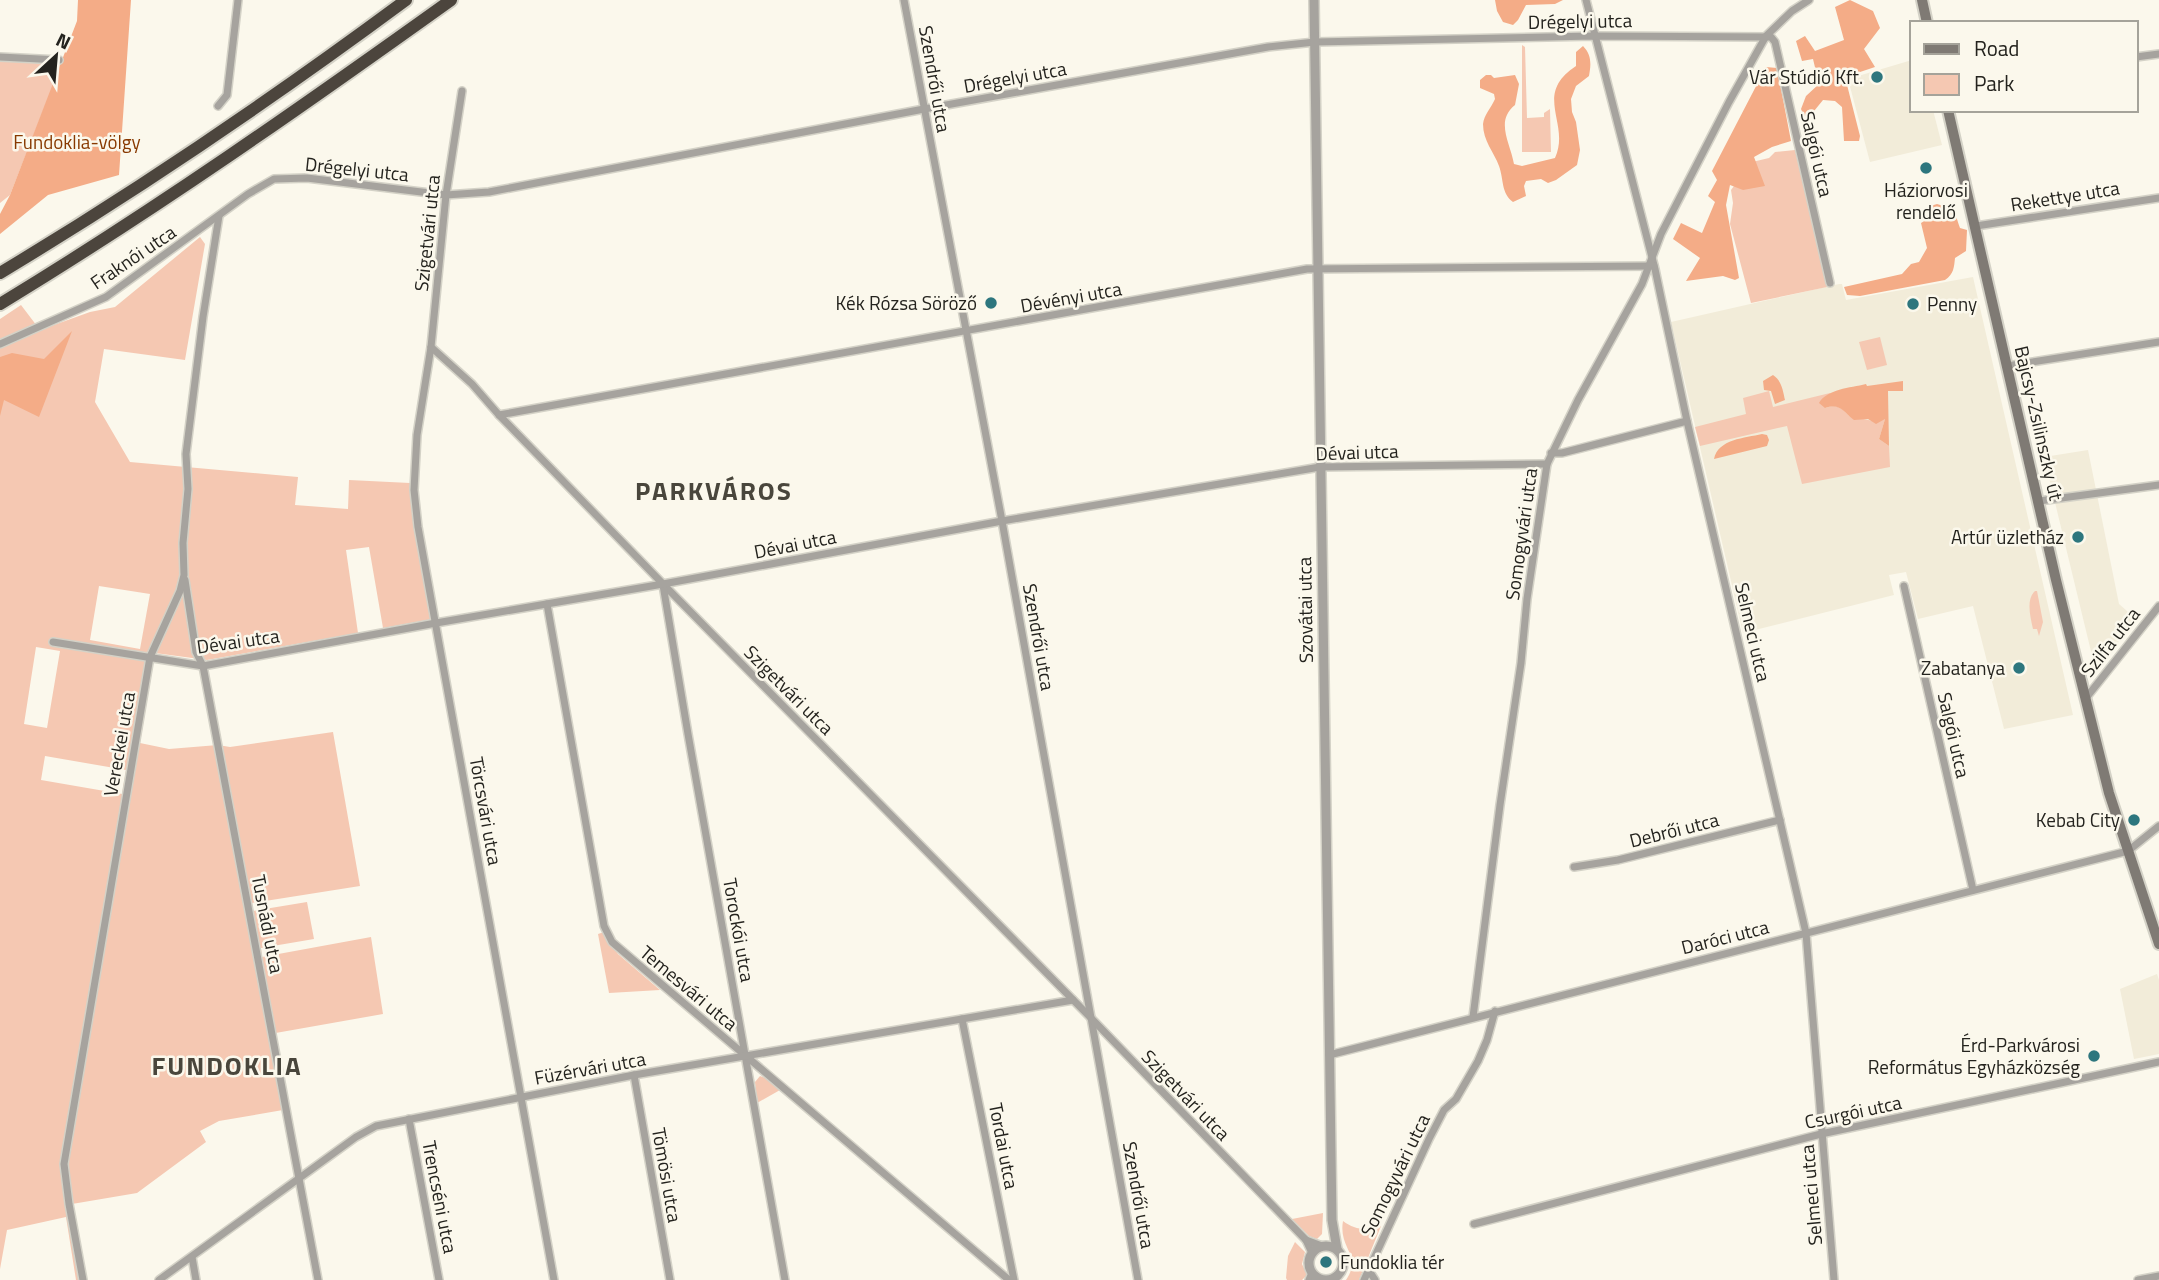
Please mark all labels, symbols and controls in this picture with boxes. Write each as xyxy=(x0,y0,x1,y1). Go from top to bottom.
street label: Drégelyi utca xyxy=(1528,5,1633,36)
north arrow xyxy=(21,21,91,91)
legend xyxy=(1910,21,2138,112)
street label: Szendrői utca xyxy=(912,23,959,135)
text: N xyxy=(51,24,76,56)
text: Road xyxy=(1974,32,2019,64)
street label: Drégelyi utca xyxy=(961,53,1069,100)
place label: Vár Stúdió Kft. xyxy=(1749,62,1863,91)
text: Park xyxy=(1974,67,2014,99)
marker: Vár Stúdió Kft. xyxy=(1869,69,1885,85)
street label: Salgói utca xyxy=(1794,108,1841,200)
park label: Fundoklia-völgy xyxy=(13,127,141,156)
street label: Drégelyi utca xyxy=(304,149,411,188)
marker: Háziorvosi rendelő xyxy=(1918,160,1934,176)
street label: Rekettye utca xyxy=(2008,172,2122,218)
street label: Szigetvári utca xyxy=(406,173,447,293)
place label: Háziorvosi rendelő xyxy=(1884,175,1968,226)
street label: Fraknói utca xyxy=(84,217,182,296)
street label: Dévényi utca xyxy=(1018,273,1124,320)
place label: Kék Rózsa Söröző xyxy=(836,288,977,317)
place label: Penny xyxy=(1927,289,1977,318)
marker: Kék Rózsa Söröző xyxy=(983,295,999,311)
marker: Penny xyxy=(1905,296,1921,312)
street label: Bajcsy-Zsilinszky út xyxy=(2008,343,2071,503)
street label: Dévai utca xyxy=(1315,436,1399,467)
street label: Somogyvári utca xyxy=(1497,465,1544,602)
district label: PARKVÁROS xyxy=(635,471,793,510)
street label: Dévai utca xyxy=(751,521,839,566)
place label: Artúr üzletház xyxy=(1951,522,2064,551)
marker: Artúr üzletház xyxy=(2070,529,2086,545)
street label: Szovátai utca xyxy=(1289,556,1320,663)
street label: Selmeci utca xyxy=(1728,579,1779,685)
street label: Szendrői utca xyxy=(1016,581,1063,693)
street label: Szilfa utca xyxy=(2073,600,2147,683)
street label: Dévai utca xyxy=(195,620,282,661)
street label: Szigetvári utca xyxy=(738,638,841,742)
place label: Zabatanya xyxy=(1921,653,2005,682)
marker: Zabatanya xyxy=(2011,660,2027,676)
street label: Vereckei utca xyxy=(95,689,142,798)
street label: Salgói utca xyxy=(1931,689,1978,781)
street label: Törcsvári utca xyxy=(463,754,510,868)
street label: Debrői utca xyxy=(1626,804,1722,855)
place label: Kebab City xyxy=(2036,805,2120,834)
marker: Kebab City xyxy=(2126,812,2142,828)
street label: Tusnádi utca xyxy=(245,872,292,976)
street label: Torockói utca xyxy=(716,876,763,984)
street label: Daróci utca xyxy=(1678,912,1772,961)
street label: Temesvári utca xyxy=(634,938,745,1038)
place label: Érd-Parkvárosi Református Egyházközség xyxy=(1868,1030,2080,1081)
street label: Szigetvári utca xyxy=(1135,1042,1238,1147)
street label: Füzérvári utca xyxy=(532,1043,648,1092)
district label: FUNDOKLIA xyxy=(151,1046,303,1085)
marker: Érd-Parkvárosi Református Egyházközség xyxy=(2086,1048,2102,1064)
street label: Csurgói utca xyxy=(1802,1087,1905,1136)
street label: Tordai utca xyxy=(982,1100,1027,1192)
street label: Somogyvári utca xyxy=(1352,1108,1437,1241)
street label: Tömösi utca xyxy=(645,1125,690,1225)
street label: Trencséni utca xyxy=(415,1138,466,1256)
street label: Szendrői utca xyxy=(1116,1139,1163,1251)
street label: Selmeci utca xyxy=(1792,1143,1829,1247)
place label: Fundoklia tér xyxy=(1340,1247,1445,1276)
marker: Fundoklia tér xyxy=(1318,1254,1334,1270)

